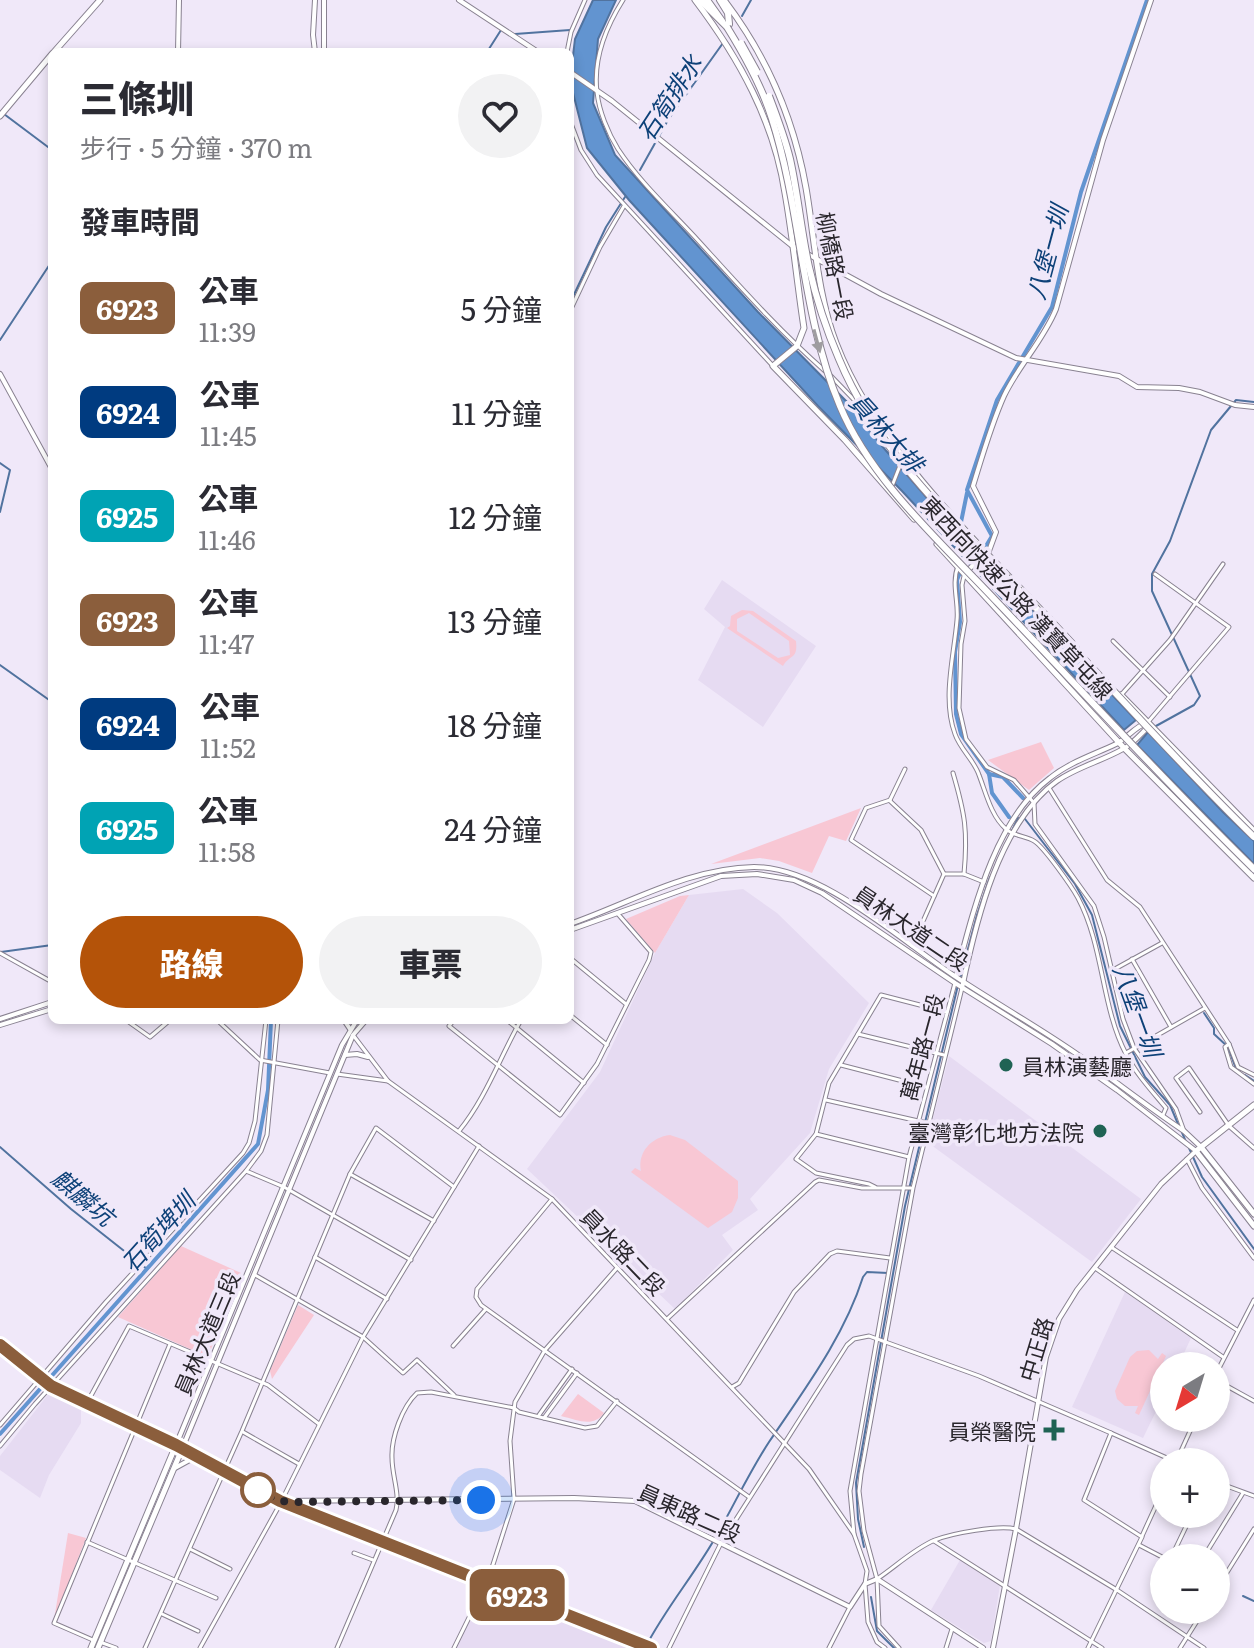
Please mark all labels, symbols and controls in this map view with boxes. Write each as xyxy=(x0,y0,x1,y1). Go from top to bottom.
water label: 石筍排水 xyxy=(627,46,709,147)
text: 三條圳 xyxy=(80,68,194,125)
button: heart xyxy=(458,74,542,158)
text: 步行 · 5 分鐘 · 370 m xyxy=(80,127,312,166)
text: 發車時間 xyxy=(80,198,200,242)
water label: 八堡一圳 xyxy=(1017,198,1076,303)
street label: 柳橋路一段 xyxy=(809,209,863,323)
text: 公車 xyxy=(199,267,259,311)
text: 5 分鐘 xyxy=(461,286,542,330)
text: 6923 xyxy=(96,287,159,329)
text: 11:39 xyxy=(199,311,256,350)
one-way arrow xyxy=(812,329,824,354)
text: 公車 xyxy=(200,371,260,415)
water label: 員林大排 xyxy=(843,385,935,482)
text: 11 分鐘 xyxy=(452,390,542,434)
text: 6924 xyxy=(96,391,160,433)
text: 11:45 xyxy=(200,415,257,454)
text: 公車 xyxy=(198,475,258,519)
street label: 東西向快速公路 漢寶草屯線 xyxy=(914,488,1122,706)
text: 12 分鐘 xyxy=(449,494,542,538)
text: 6925 xyxy=(96,495,158,537)
text: 11:46 xyxy=(198,519,256,558)
text: 公車 xyxy=(199,579,259,623)
text: 13 分鐘 xyxy=(448,598,542,642)
text: 6923 xyxy=(96,599,159,641)
text: 11:47 xyxy=(199,623,255,662)
text: 公車 xyxy=(200,683,260,727)
text: 18 分鐘 xyxy=(447,702,542,746)
text: 6924 xyxy=(96,703,160,745)
text: 11:52 xyxy=(200,727,256,766)
text: 公車 xyxy=(198,787,258,831)
text: 24 分鐘 xyxy=(444,806,542,850)
text: 6925 xyxy=(96,807,158,849)
text: 11:58 xyxy=(198,831,256,870)
street label: 員林大道二段 xyxy=(848,876,976,978)
button: 路線 xyxy=(80,916,303,1008)
button: 車票 xyxy=(319,916,542,1008)
water label: 八堡一圳 xyxy=(1106,959,1173,1064)
street label: 萬年路一段 xyxy=(891,990,951,1104)
place label: 員林演藝廳 xyxy=(1022,1049,1132,1082)
marker: 員林演藝廳 xyxy=(997,1056,1015,1074)
place label: 臺灣彰化地方法院 xyxy=(908,1115,1084,1148)
marker: 臺灣彰化地方法院 xyxy=(1091,1122,1109,1140)
water label: 麒麟坑 xyxy=(45,1159,125,1234)
water label: 石筍埤圳 xyxy=(112,1181,204,1278)
street label: 員水路二段 xyxy=(574,1200,674,1302)
street label: 員林大道三段 xyxy=(165,1266,247,1400)
street label: 中正路 xyxy=(1010,1313,1060,1385)
north arrow xyxy=(1150,1352,1230,1432)
map controls xyxy=(1150,1352,1230,1624)
place label: 員榮醫院 xyxy=(948,1414,1036,1447)
marker: 員榮醫院 xyxy=(1043,1419,1065,1441)
button: + xyxy=(1150,1448,1230,1528)
unlabelled marker xyxy=(241,1473,275,1507)
street label: 員東路二段 xyxy=(633,1475,747,1549)
your location xyxy=(461,1480,501,1520)
button: − xyxy=(1150,1544,1230,1624)
line badge: 6923 xyxy=(461,1569,573,1621)
text: 6923 xyxy=(486,1574,548,1616)

